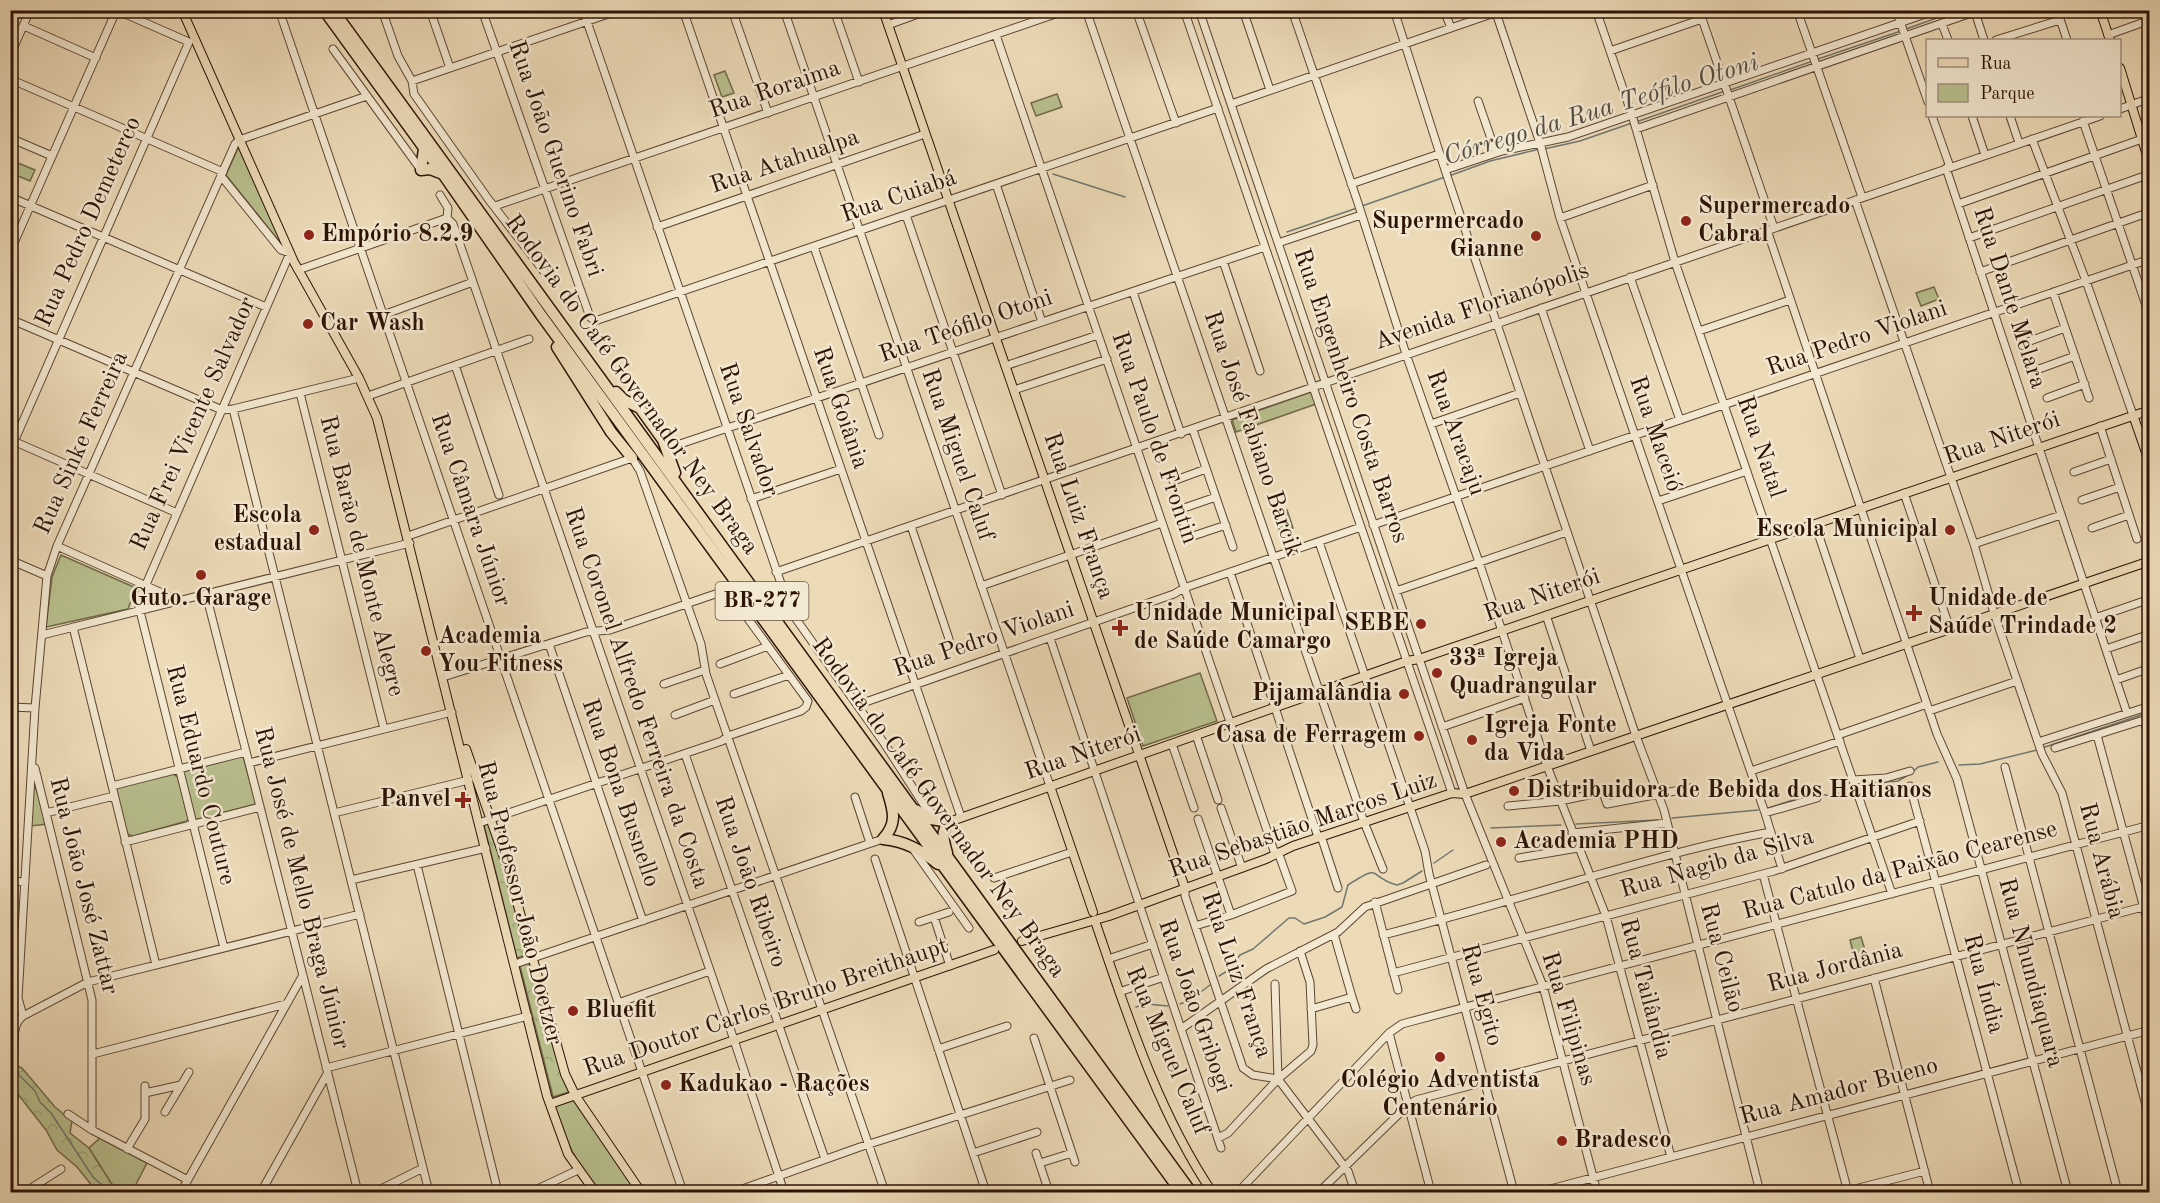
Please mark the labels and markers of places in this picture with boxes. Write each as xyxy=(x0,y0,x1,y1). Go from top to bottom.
place label: Supermercado Cabral xyxy=(1698,195,1850,247)
place label: Supermercado Gianne xyxy=(1372,210,1524,262)
marker: Supermercado Cabral xyxy=(1679,214,1693,228)
place label: Empório 8.2.9 xyxy=(321,223,473,247)
marker: Empório 8.2.9 xyxy=(302,228,316,242)
marker: Supermercado Gianne xyxy=(1529,229,1543,243)
place label: Car Wash xyxy=(320,312,425,336)
marker: Car Wash xyxy=(301,317,315,331)
place label: Escola estadual xyxy=(214,504,302,556)
place label: Escola Municipal xyxy=(1756,518,1938,542)
marker: Escola estadual xyxy=(307,523,321,537)
marker: Escola Municipal xyxy=(1943,523,1957,537)
marker: Guto. Garage xyxy=(194,568,208,582)
place label: Guto. Garage xyxy=(130,587,272,611)
place label: Unidade de Saúde Trindade 2 xyxy=(1928,587,2117,639)
place label: Unidade Municipal de Saúde Camargo xyxy=(1134,602,1336,654)
marker: Unidade de Saúde Trindade 2 xyxy=(1905,604,1923,622)
place label: SEBE xyxy=(1344,612,1409,636)
marker: SEBE xyxy=(1414,617,1428,631)
marker: Unidade Municipal de Saúde Camargo xyxy=(1111,619,1129,637)
place label: Academia You Fitness xyxy=(438,625,563,677)
marker: Academia You Fitness xyxy=(419,644,433,658)
place label: 33ª Igreja Quadrangular xyxy=(1449,647,1597,699)
marker: 33ª Igreja Quadrangular xyxy=(1430,666,1444,680)
place label: Pijamalândia xyxy=(1252,682,1392,706)
marker: Pijamalândia xyxy=(1397,687,1411,701)
place label: Igreja Fonte da Vida xyxy=(1484,714,1617,766)
place label: Casa de Ferragem xyxy=(1216,724,1407,748)
marker: Casa de Ferragem xyxy=(1412,729,1426,743)
marker: Igreja Fonte da Vida xyxy=(1465,733,1479,747)
place label: Distribuidora de Bebida dos Haitianos xyxy=(1526,779,1932,803)
marker: Distribuidora de Bebida dos Haitianos xyxy=(1507,784,1521,798)
place label: Panvel xyxy=(380,788,451,812)
marker: Panvel xyxy=(456,793,470,807)
place label: Academia PHD xyxy=(1513,830,1679,854)
marker: Academia PHD xyxy=(1494,835,1508,849)
place label: Bluefit xyxy=(585,999,656,1023)
marker: Bluefit xyxy=(566,1004,580,1018)
marker: Colégio Adventista Centenário xyxy=(1433,1050,1447,1064)
place label: Colégio Adventista Centenário xyxy=(1340,1069,1540,1121)
place label: Kadukao - Rações xyxy=(678,1073,870,1097)
marker: Kadukao - Rações xyxy=(659,1078,673,1092)
place label: Bradesco xyxy=(1574,1129,1672,1153)
marker: Bradesco xyxy=(1555,1134,1569,1148)

